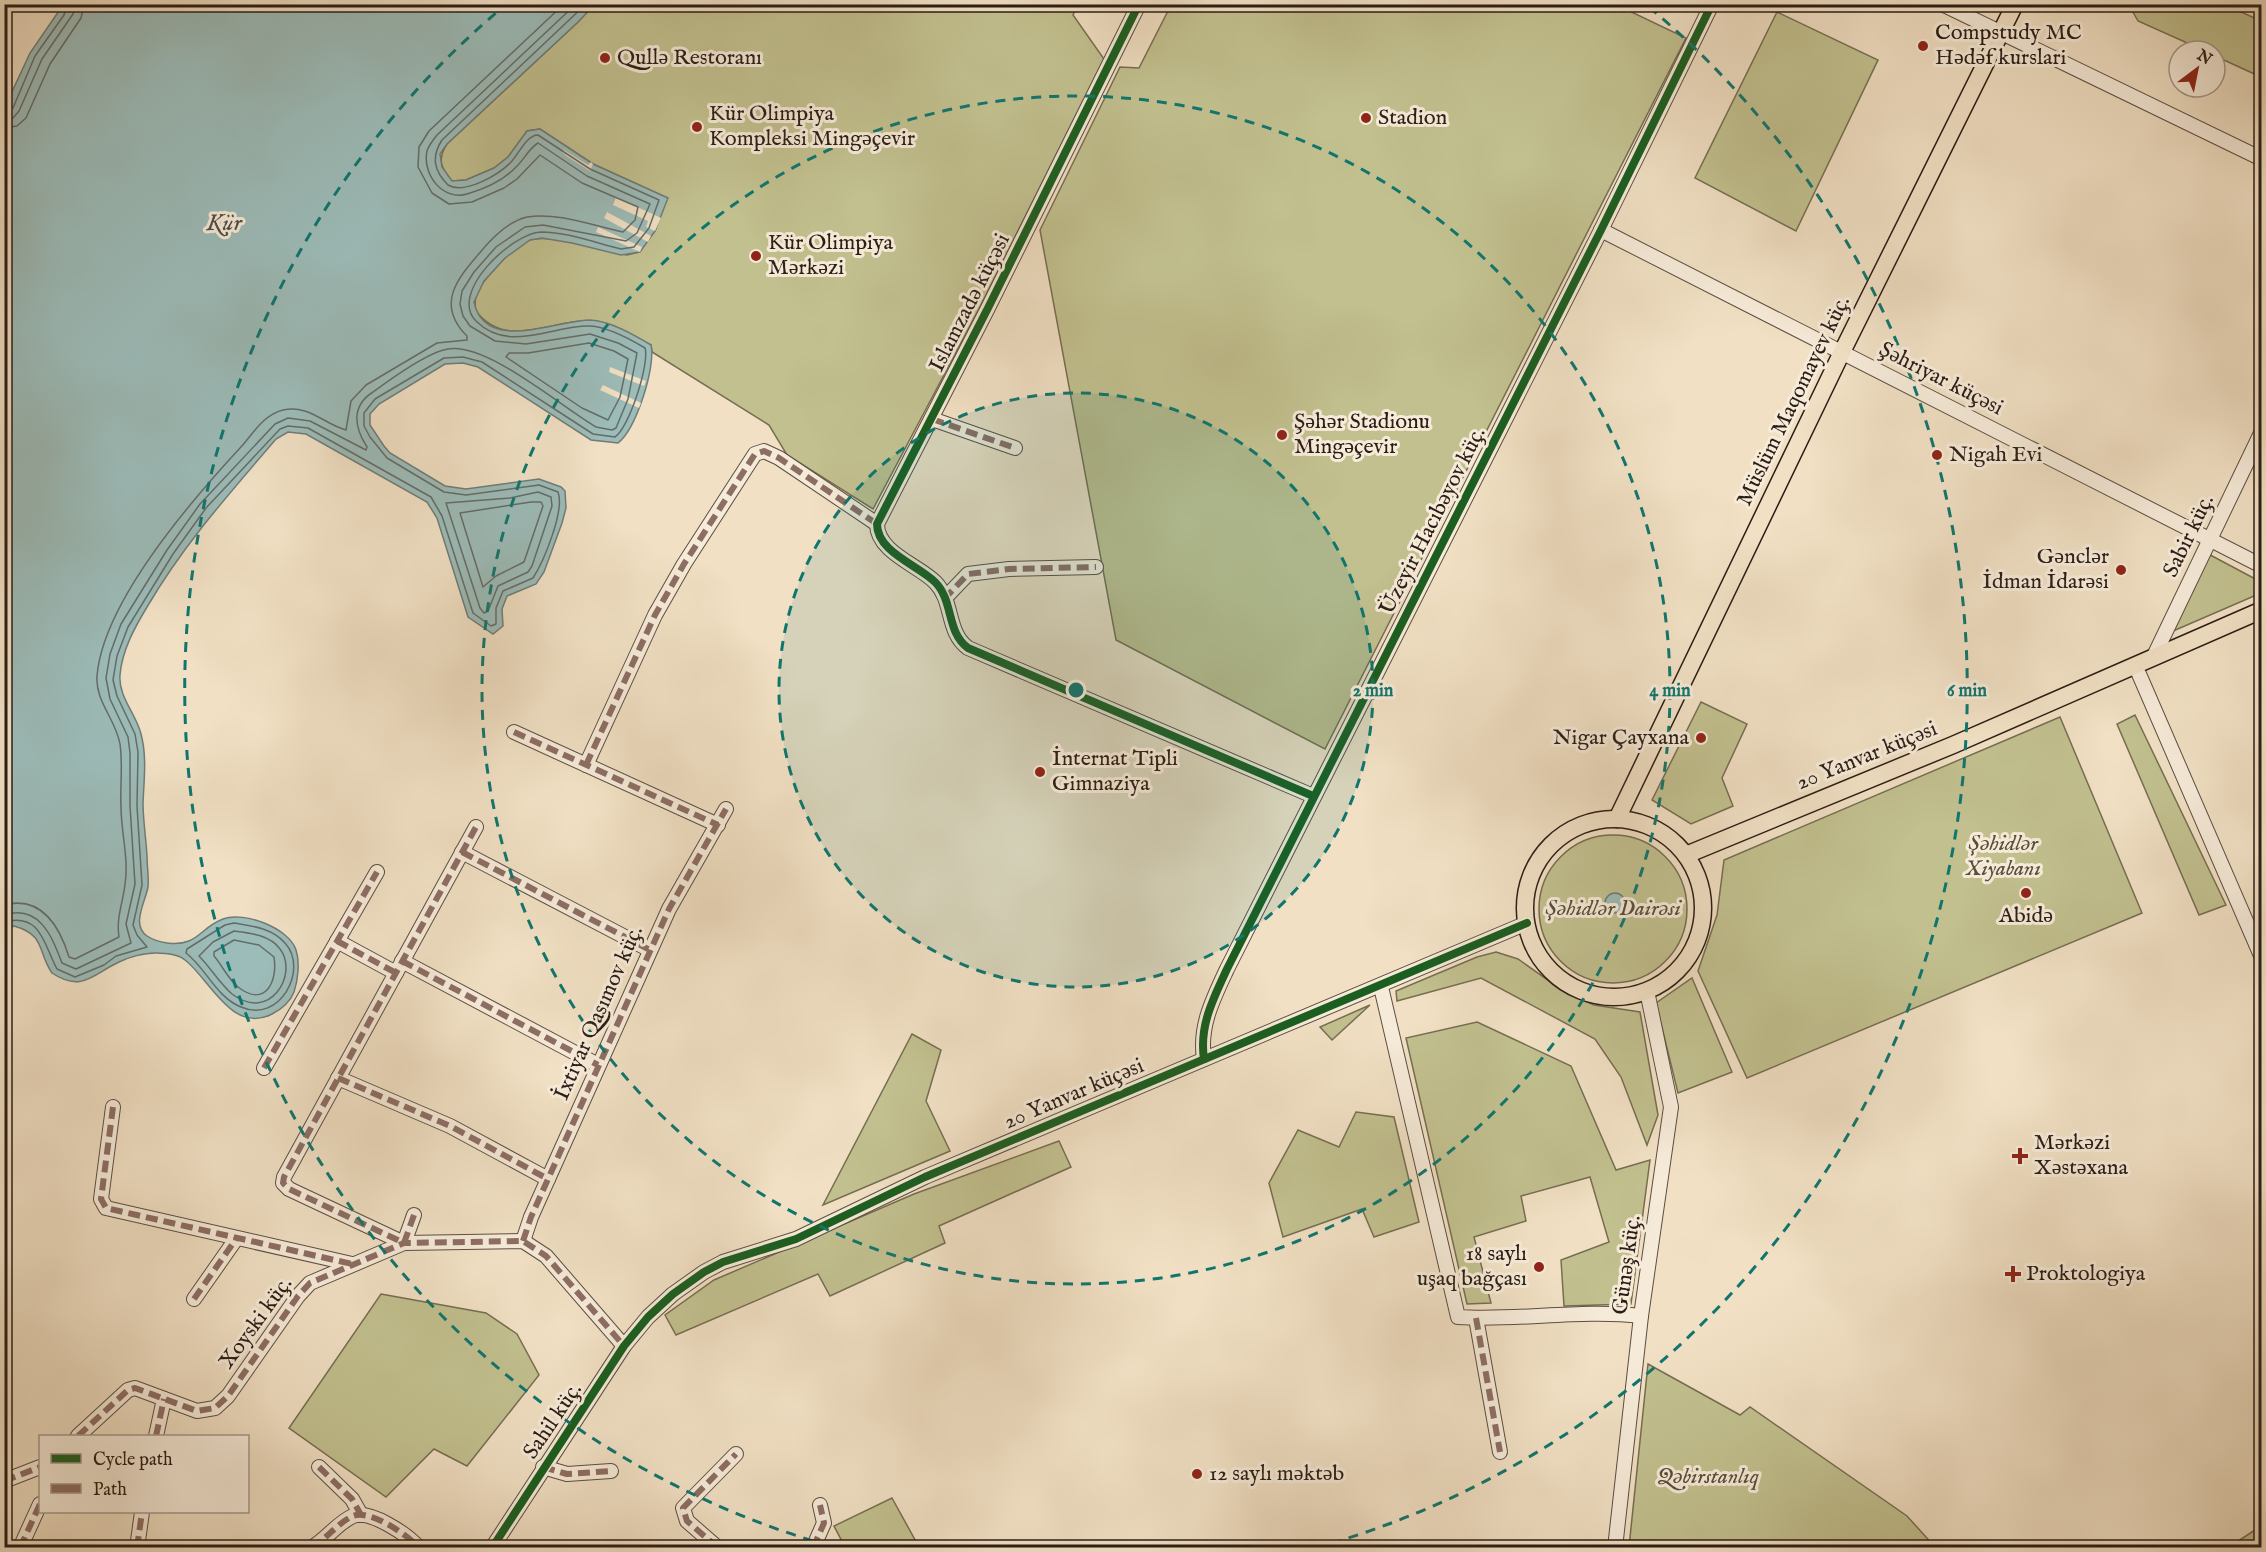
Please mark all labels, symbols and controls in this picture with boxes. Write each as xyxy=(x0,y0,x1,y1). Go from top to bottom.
place label: Compstudy MC Hədəf kurslari xyxy=(1935,19,2082,72)
marker: Compstudy MC Hədəf kurslari xyxy=(1916,39,1930,53)
north arrow xyxy=(2167,39,2227,99)
place label: Qullə Restoranı xyxy=(617,44,762,72)
text: N xyxy=(2192,45,2215,70)
marker: Qullə Restoranı xyxy=(598,51,612,65)
place label: Kür Olimpiya Kompleksi Mingəçevir xyxy=(709,100,915,153)
place label: Stadion xyxy=(1378,104,1448,132)
marker: Stadion xyxy=(1359,111,1373,125)
marker: Kür Olimpiya Kompleksi Mingəçevir xyxy=(690,120,704,134)
water label: Kür xyxy=(205,208,243,239)
place label: Kür Olimpiya Mərkəzi xyxy=(768,229,894,282)
street label: Islamzadə küçəsi xyxy=(923,229,1017,377)
marker: Kür Olimpiya Mərkəzi xyxy=(749,249,763,263)
street label: Müslüm Maqomayev küç. xyxy=(1731,291,1857,511)
street label: Şəhriyar küçəsi xyxy=(1874,336,2008,422)
place label: Şəhər Stadionu Mingəçevir xyxy=(1294,408,1430,461)
street label: Üzeyir Hacıbəyov küç. xyxy=(1373,422,1493,620)
marker: Şəhər Stadionu Mingəçevir xyxy=(1275,428,1289,442)
place label: Nigah Evi xyxy=(1949,441,2043,469)
marker: Nigah Evi xyxy=(1930,448,1944,462)
street label: Sabir küç. xyxy=(2157,490,2221,582)
place label: Gənclər İdman İdarəsi xyxy=(1983,543,2109,596)
marker: Gənclər İdman İdarəsi xyxy=(2114,563,2128,577)
centre of rings xyxy=(1066,680,1086,700)
text: 2 min xyxy=(1353,680,1394,703)
text: 4 min xyxy=(1649,680,1691,703)
text: 6 min xyxy=(1947,680,1987,703)
street label: 20 Yanvar küçəsi xyxy=(1793,715,1942,797)
place label: Nigar Çayxana xyxy=(1553,724,1689,752)
marker: Nigar Çayxana xyxy=(1694,731,1708,745)
place label: İnternat Tipli Gimnaziya xyxy=(1052,745,1178,798)
marker: İnternat Tipli Gimnaziya xyxy=(1033,765,1047,779)
park label: Şəhidlər Xiyabanı xyxy=(1964,830,2041,883)
marker: Abidə xyxy=(2019,886,2033,900)
park label: Şəhidlər Dairəsi xyxy=(1545,895,1682,923)
place label: Abidə xyxy=(1998,902,2053,930)
street label: İxtiyar Qasımov küç. xyxy=(548,921,650,1105)
street label: 20 Yanvar küçəsi xyxy=(1000,1052,1148,1136)
place label: Mərkəzi Xəstəxana xyxy=(2034,1129,2129,1182)
marker: Mərkəzi Xəstəxana xyxy=(2011,1147,2029,1165)
street label: Günəş küç. xyxy=(1606,1213,1648,1317)
place label: 18 saylı uşaq bağçası xyxy=(1417,1240,1527,1293)
marker: 18 saylı uşaq bağçası xyxy=(1532,1260,1546,1274)
place label: Proktologiya xyxy=(2026,1260,2146,1288)
marker: Proktologiya xyxy=(2004,1265,2022,1283)
street label: Xoyski küç. xyxy=(213,1271,299,1375)
street label: Sahil küç. xyxy=(517,1377,589,1465)
legend xyxy=(39,1435,249,1513)
text: Cycle path xyxy=(93,1449,173,1472)
place label: 12 saylı məktəb xyxy=(1209,1460,1345,1488)
park label: Qəbirstanlıq xyxy=(1657,1463,1759,1491)
marker: 12 saylı məktəb xyxy=(1190,1467,1204,1481)
text: Path xyxy=(93,1479,127,1502)

